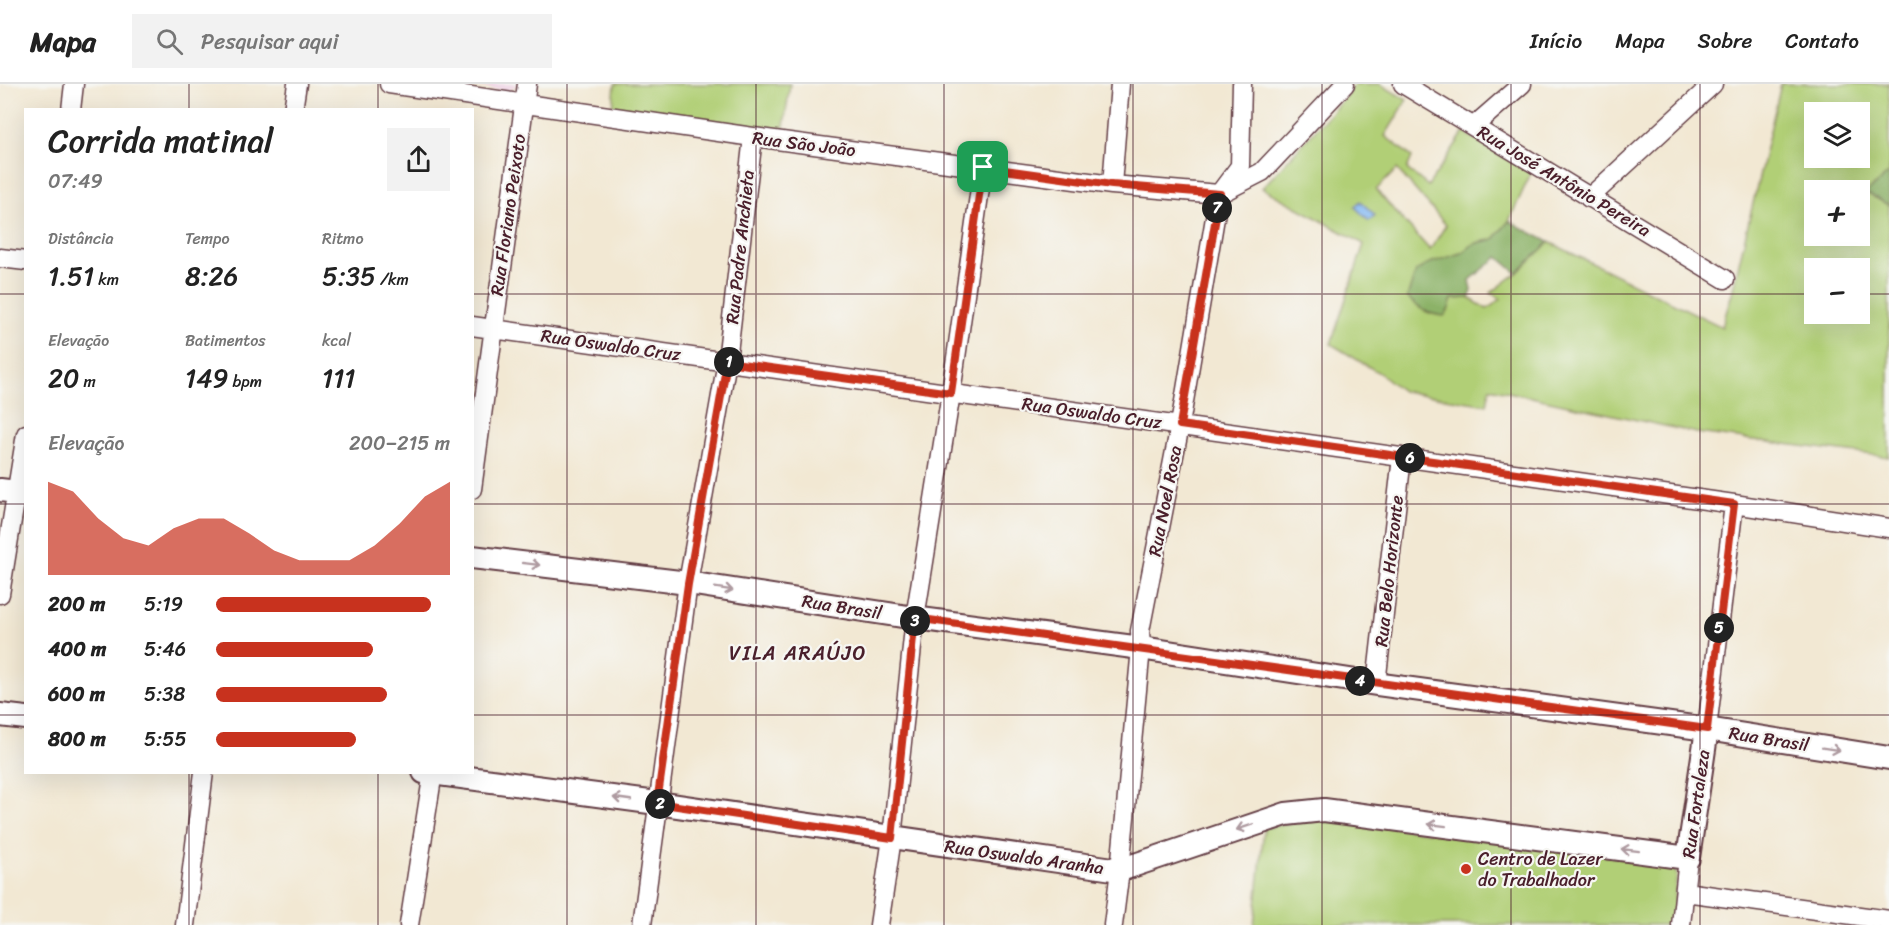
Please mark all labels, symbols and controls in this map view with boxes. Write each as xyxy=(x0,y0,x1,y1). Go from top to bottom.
search box xyxy=(132,14,552,68)
text: Mapa xyxy=(30,17,96,66)
text: Pesquisar aqui xyxy=(201,22,339,61)
text: Início xyxy=(1530,22,1582,60)
text: Mapa xyxy=(1615,22,1665,60)
text: Sobre xyxy=(1698,22,1752,60)
text: Contato xyxy=(1785,22,1859,60)
icon: search xyxy=(153,25,186,58)
map controls xyxy=(1804,102,1870,324)
button: layers xyxy=(1804,102,1870,168)
text: Corrida matinal xyxy=(48,112,273,170)
street label: Rua José Antônio Pereira xyxy=(1471,116,1657,246)
street label: Rua São João xyxy=(750,122,858,166)
button: share xyxy=(387,128,450,191)
street label: Rua Floriano Peixoto xyxy=(481,132,535,298)
pin xyxy=(957,141,1008,192)
icon: arrive xyxy=(966,150,999,183)
text: 07:49 xyxy=(48,164,103,199)
street label: Rua Padre Anchieta xyxy=(716,168,764,326)
button: + xyxy=(1804,180,1870,246)
pin: 7 xyxy=(1202,193,1232,223)
text: 7 xyxy=(1212,193,1222,222)
text: Distância xyxy=(48,224,114,253)
text: Tempo xyxy=(185,224,230,253)
text: Ritmo xyxy=(322,224,364,253)
text: 1.51 xyxy=(48,253,94,299)
text: 8:26 xyxy=(185,253,238,299)
text: 5:35 xyxy=(322,253,376,299)
button: − xyxy=(1804,258,1870,324)
text: km xyxy=(94,265,119,294)
text: /km xyxy=(376,265,409,294)
street label: Rua Oswaldo Cruz xyxy=(539,319,683,371)
text: Elevação xyxy=(48,326,109,355)
text: Batimentos xyxy=(185,326,266,355)
text: kcal xyxy=(322,326,351,355)
pin: 1 xyxy=(714,347,744,377)
text: 1 xyxy=(726,347,732,376)
text: 20 xyxy=(48,355,79,401)
text: 149 xyxy=(185,355,228,401)
text: 111 xyxy=(322,355,355,401)
text: m xyxy=(79,367,96,396)
text: bpm xyxy=(228,367,262,396)
street label: Rua Oswaldo Cruz xyxy=(1020,387,1164,439)
text: Elevação xyxy=(48,426,124,461)
text: 200–215 m xyxy=(349,426,450,461)
street label: Rua Noel Rosa xyxy=(1139,443,1191,559)
pin: 6 xyxy=(1395,443,1425,473)
text: 6 xyxy=(1405,443,1415,472)
street label: Rua Belo Horizonte xyxy=(1365,494,1413,648)
one-way arrow xyxy=(520,559,540,570)
one-way arrow xyxy=(714,584,733,595)
street label: Rua Brasil xyxy=(800,585,885,629)
text: 200 m xyxy=(48,587,105,622)
text: 5:19 xyxy=(144,587,183,622)
pin: 3 xyxy=(900,606,930,636)
text: 3 xyxy=(911,606,919,635)
pin: 5 xyxy=(1704,613,1734,643)
text: 5 xyxy=(1714,613,1724,642)
text: 400 m xyxy=(48,632,106,667)
text: 5:46 xyxy=(144,632,186,667)
district label: VILA ARAÚJO xyxy=(729,636,867,671)
pin: 4 xyxy=(1345,666,1375,696)
text: 4 xyxy=(1355,666,1365,695)
text: 600 m xyxy=(48,677,105,712)
text: 5:38 xyxy=(144,677,185,712)
street label: Rua Brasil xyxy=(1727,717,1812,761)
text: 800 m xyxy=(48,722,106,757)
text: 5:55 xyxy=(144,722,187,757)
one-way arrow xyxy=(1821,743,1841,754)
street label: Rua Fortaleza xyxy=(1673,748,1719,860)
pin: 2 xyxy=(645,789,675,819)
text: 2 xyxy=(655,789,665,818)
one-way arrow xyxy=(612,793,632,804)
one-way arrow xyxy=(1427,819,1447,830)
one-way arrow xyxy=(1236,822,1255,833)
street label: Rua Oswaldo Aranha xyxy=(942,830,1106,884)
place label: Centro de Lazer do Trabalhador xyxy=(1478,843,1604,896)
one-way arrow xyxy=(1621,844,1641,855)
marker: Centro de Lazer do Trabalhador xyxy=(1459,862,1473,876)

